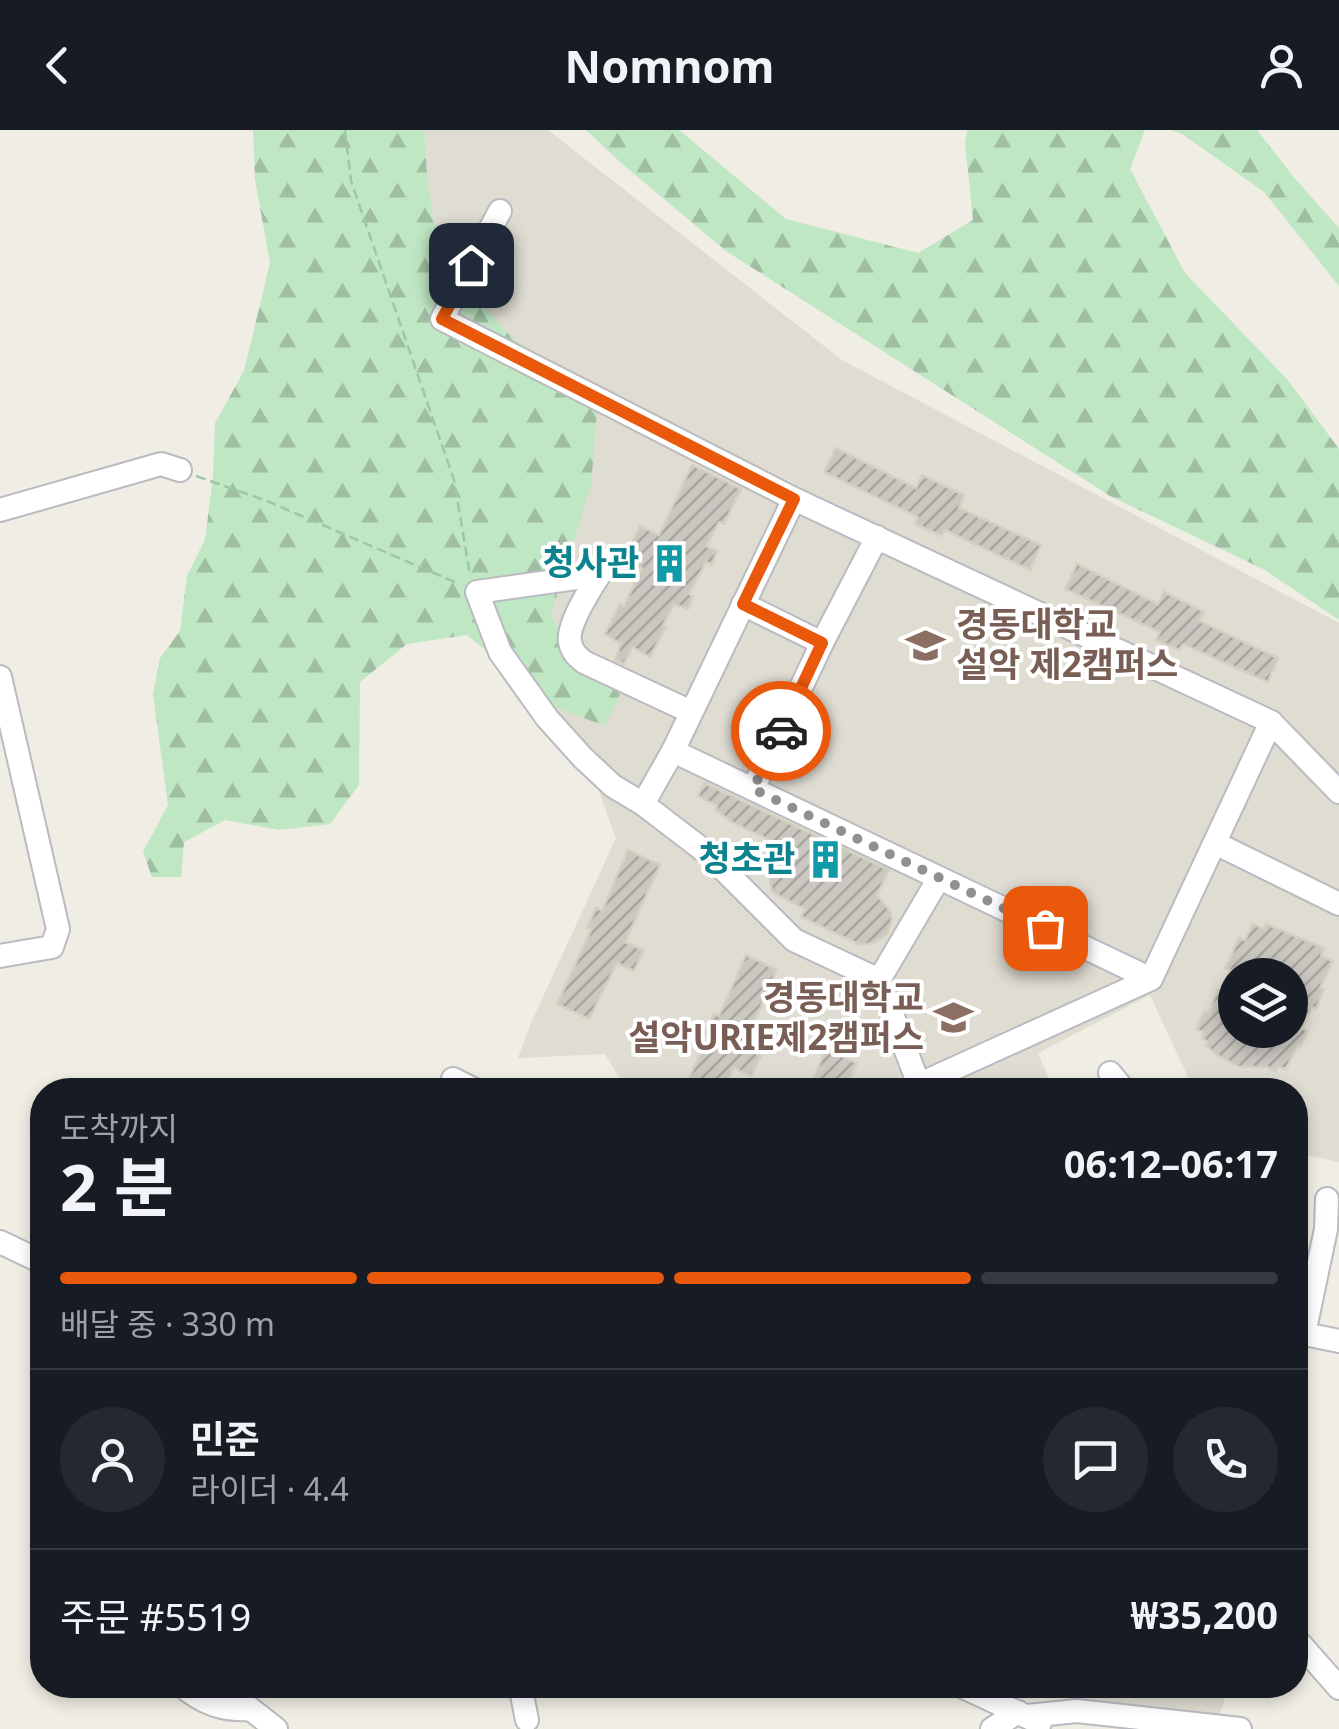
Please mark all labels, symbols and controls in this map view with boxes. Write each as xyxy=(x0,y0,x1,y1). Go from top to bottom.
text: Nomnom xyxy=(565,35,774,96)
icon: back xyxy=(30,38,85,93)
icon: person xyxy=(1254,38,1309,93)
pin xyxy=(429,223,514,308)
icon: home xyxy=(444,238,499,293)
place label: 청사관 xyxy=(542,538,639,585)
building icon: 청사관 xyxy=(648,542,690,584)
place label: 경동대학교 설악 제2캠퍼스 xyxy=(956,600,1178,687)
school or university icon: 경동대학교 설악 제2캠퍼스 xyxy=(905,624,947,666)
courier xyxy=(731,681,831,781)
icon: car xyxy=(754,704,809,759)
place label: 청초관 xyxy=(698,834,795,881)
building icon: 청초관 xyxy=(804,838,846,880)
pin xyxy=(1003,886,1088,971)
icon: bag xyxy=(1018,901,1073,956)
map controls xyxy=(1218,958,1308,1048)
button: layers xyxy=(1218,958,1308,1048)
place label: 경동대학교 설악URIE제2캠퍼스 xyxy=(628,973,924,1060)
school or university icon: 경동대학교 설악URIE제2캠퍼스 xyxy=(933,997,975,1039)
text: 도착까지 xyxy=(60,1106,178,1149)
text: 06:12–06:17 xyxy=(1064,1137,1278,1189)
text: 2 분 xyxy=(60,1142,174,1230)
text: 배달 중 · 330 m xyxy=(60,1302,275,1345)
button: person xyxy=(60,1407,165,1512)
button: chat xyxy=(1043,1407,1148,1512)
button: phone xyxy=(1173,1407,1278,1512)
text: 민준 xyxy=(190,1412,260,1464)
text: 라이더 · 4.4 xyxy=(190,1467,349,1510)
text: ₩35,200 xyxy=(1130,1588,1278,1640)
text: 주문 #5519 xyxy=(60,1590,251,1642)

